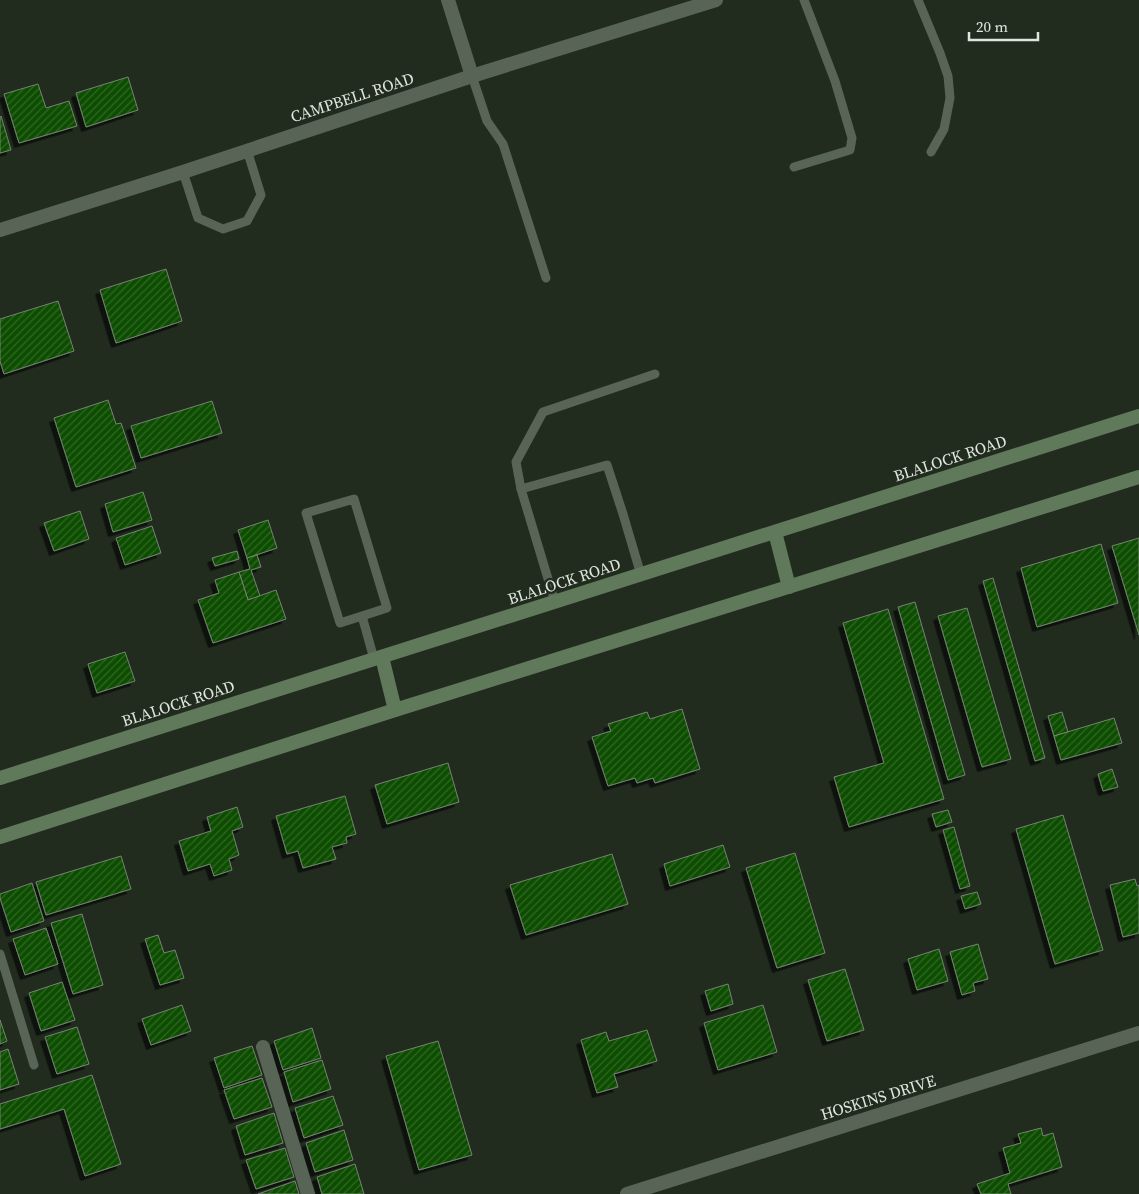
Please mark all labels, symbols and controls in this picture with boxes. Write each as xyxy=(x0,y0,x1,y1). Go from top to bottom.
scale bar xyxy=(969,10,1038,42)
text: 20 m xyxy=(976,16,1008,37)
street label: CAMPBELL ROAD xyxy=(287,67,417,127)
street label: BLALOCK ROAD xyxy=(891,429,1009,487)
street label: BLALOCK ROAD xyxy=(505,552,623,610)
street label: BLALOCK ROAD xyxy=(119,674,237,732)
street label: HOSKINS DRIVE xyxy=(818,1069,939,1125)

